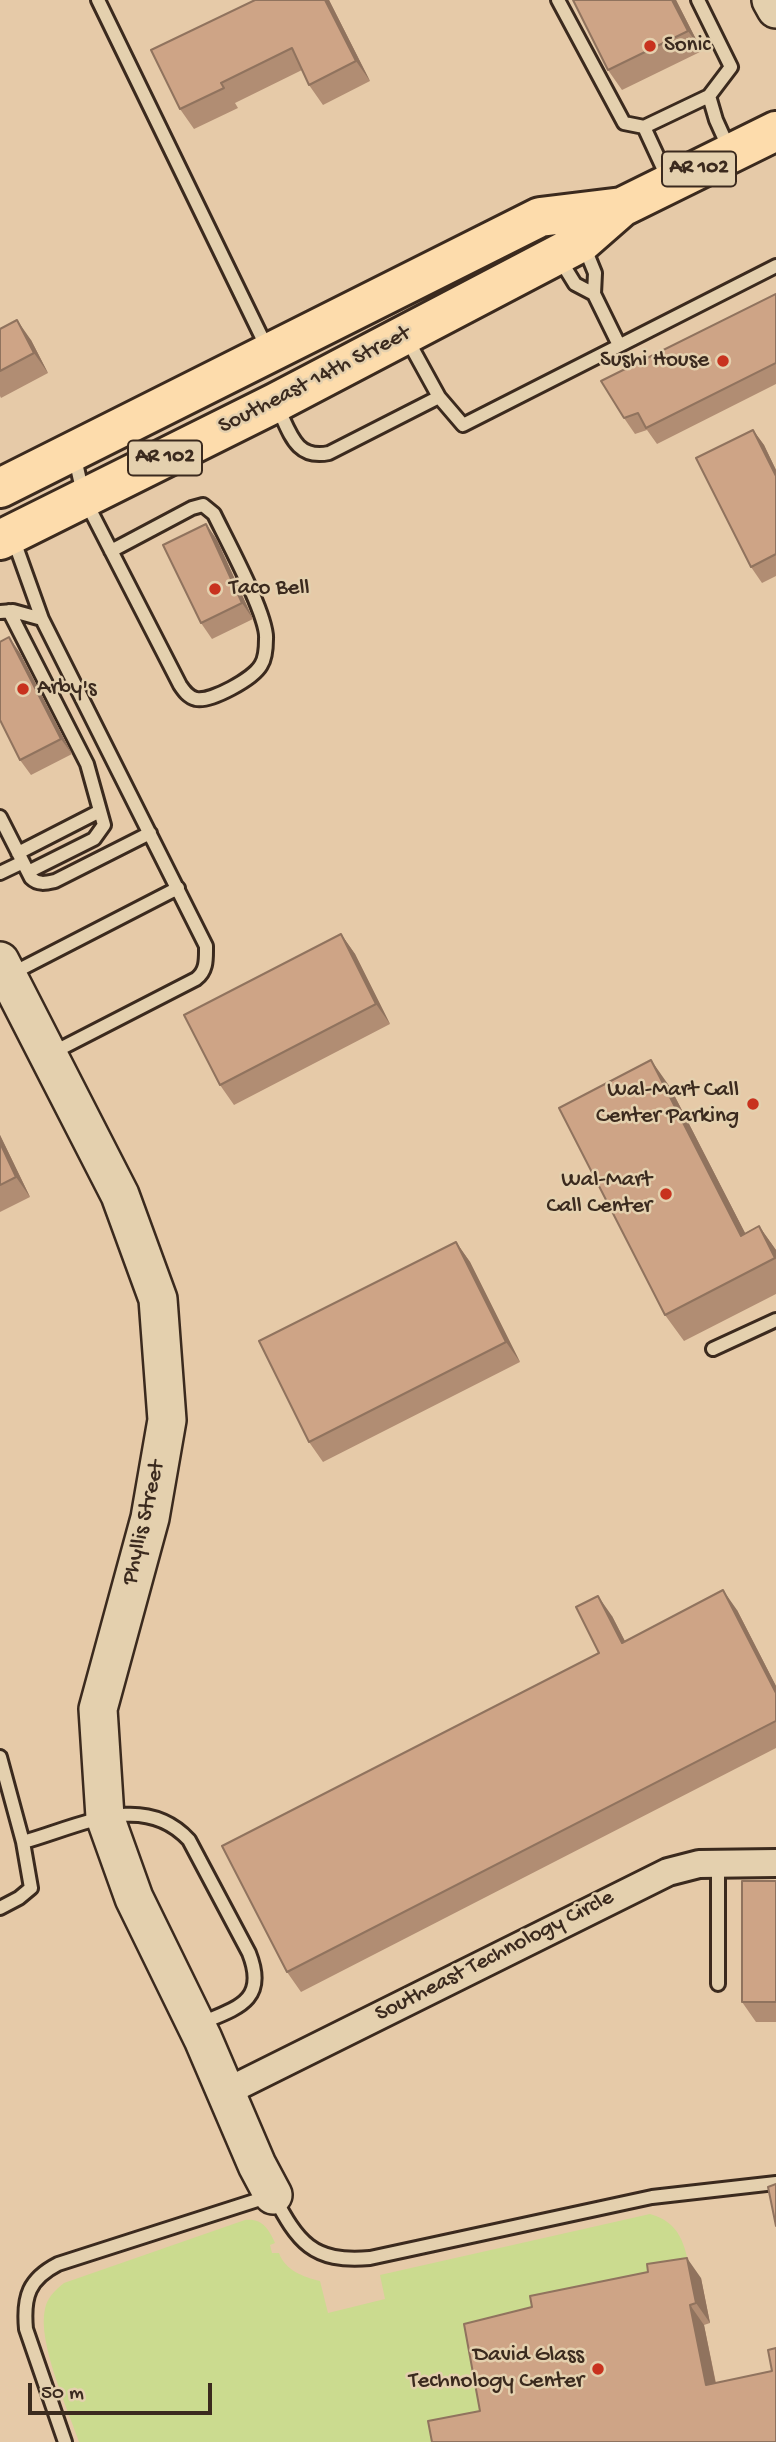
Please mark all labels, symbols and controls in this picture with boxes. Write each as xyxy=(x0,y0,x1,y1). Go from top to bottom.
place label: Sonic xyxy=(664,32,710,60)
marker: Sonic xyxy=(642,38,658,54)
road number: AR 102 xyxy=(662,152,736,186)
street label: Southeast 14th Street xyxy=(214,321,416,441)
place label: Sushi House xyxy=(600,347,709,375)
marker: Sushi House xyxy=(715,353,731,369)
road number: AR 102 xyxy=(128,440,202,476)
place label: Taco Bell xyxy=(229,575,310,603)
marker: Taco Bell xyxy=(207,581,223,597)
place label: Arby's xyxy=(37,675,96,703)
marker: Arby's xyxy=(15,681,31,697)
place label: Wal-Mart Call Center Parking xyxy=(596,1077,739,1131)
marker: Wal-Mart Call Center Parking xyxy=(745,1096,761,1112)
place label: Wal-Mart Call Center xyxy=(547,1167,652,1221)
marker: Wal-Mart Call Center xyxy=(658,1186,674,1202)
street label: Phyllis Street xyxy=(117,1458,173,1588)
street label: Southeast Technology Circle xyxy=(371,1885,619,2029)
place label: David Glass Technology Center xyxy=(409,2342,584,2396)
marker: David Glass Technology Center xyxy=(590,2361,606,2377)
scale bar xyxy=(32,2368,215,2412)
text: 50 m xyxy=(41,2382,84,2407)

